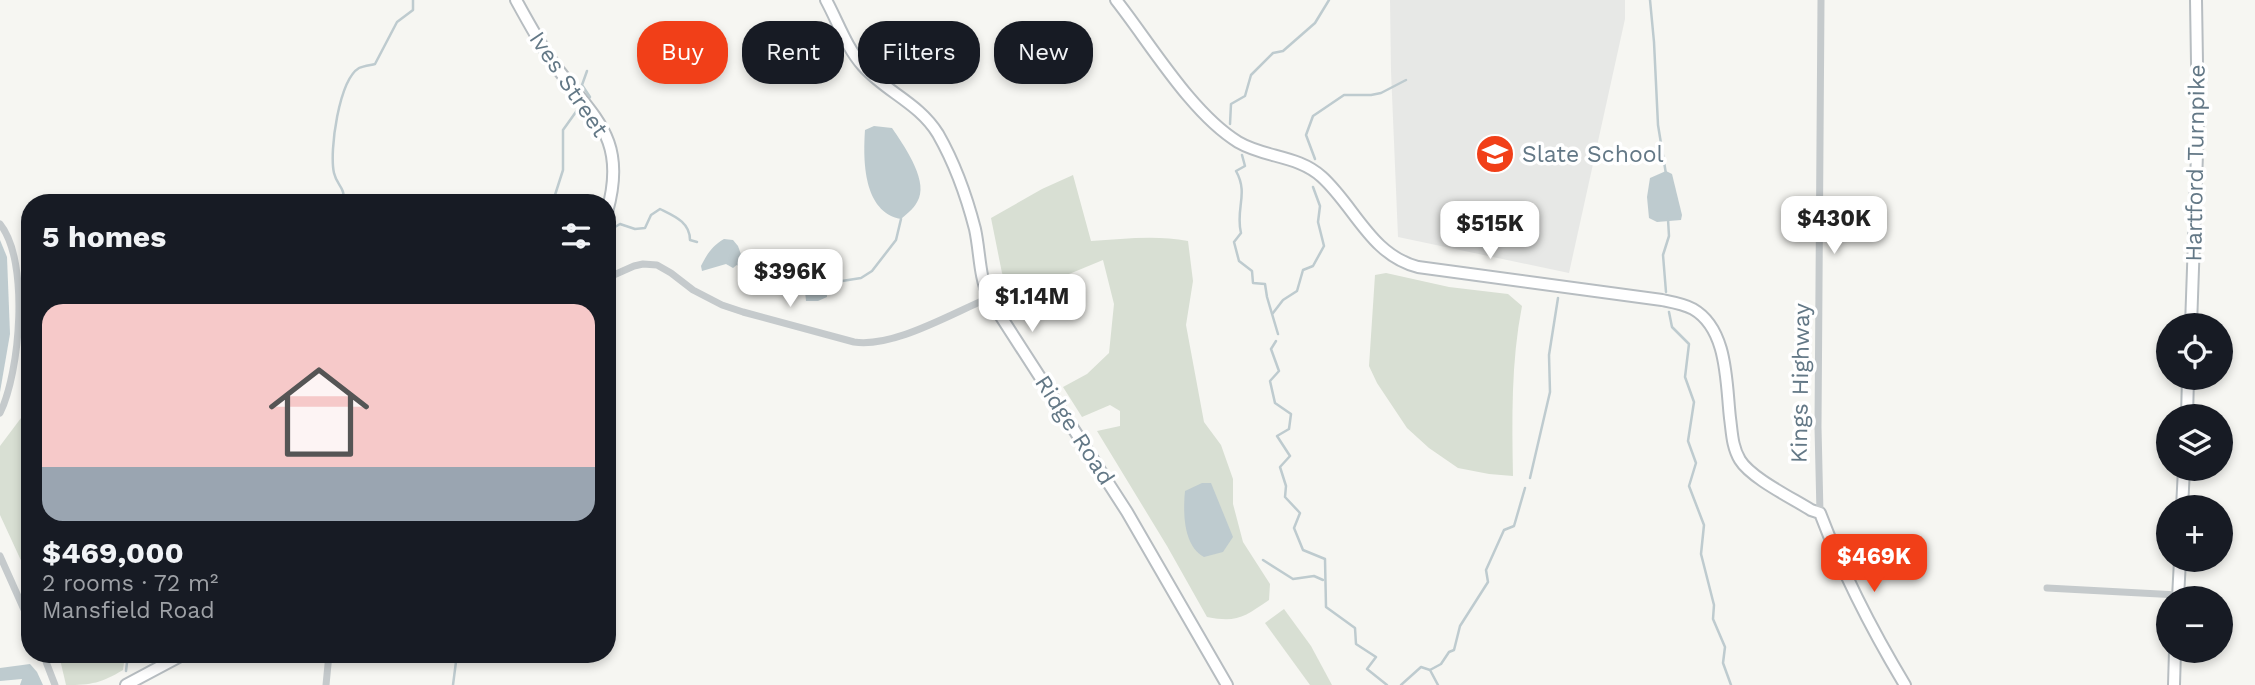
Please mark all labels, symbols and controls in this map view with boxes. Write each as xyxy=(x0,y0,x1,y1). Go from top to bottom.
chip: Buy xyxy=(637,21,728,84)
chip: Rent xyxy=(742,21,844,84)
chip: Filters xyxy=(858,21,980,84)
chip: New xyxy=(994,21,1093,84)
street label: Ives Street xyxy=(523,26,614,142)
street label: Hartford Turnpike xyxy=(2180,64,2211,262)
school or university icon: Slate School xyxy=(1474,133,1516,175)
place label: Slate School xyxy=(1522,141,1664,168)
pin: $430K xyxy=(1785,196,1883,256)
pin: $515K xyxy=(1441,202,1539,261)
text: $430K xyxy=(1797,205,1871,232)
text: $515K xyxy=(1456,210,1524,237)
icon: filters xyxy=(557,217,595,255)
text: 5 homes xyxy=(42,219,166,254)
pin: $396K xyxy=(741,250,839,309)
text: $396K xyxy=(754,258,826,285)
pin: $1.14M xyxy=(975,274,1089,334)
text: $1.14M xyxy=(995,283,1069,310)
street label: Kings Highway xyxy=(1786,303,1815,463)
map controls xyxy=(2156,313,2233,663)
button: locate xyxy=(2156,313,2233,390)
icon: home xyxy=(256,349,382,475)
street label: Ridge Road xyxy=(1029,370,1120,490)
button: layers xyxy=(2156,404,2233,481)
button: + xyxy=(2156,495,2233,572)
pin: $469K xyxy=(1825,534,1923,594)
text: $469,000 xyxy=(42,535,184,570)
text: $469K xyxy=(1837,543,1911,570)
text: 2 rooms · 72 m² xyxy=(42,570,218,597)
button: − xyxy=(2156,586,2233,663)
text: Mansfield Road xyxy=(42,597,215,624)

